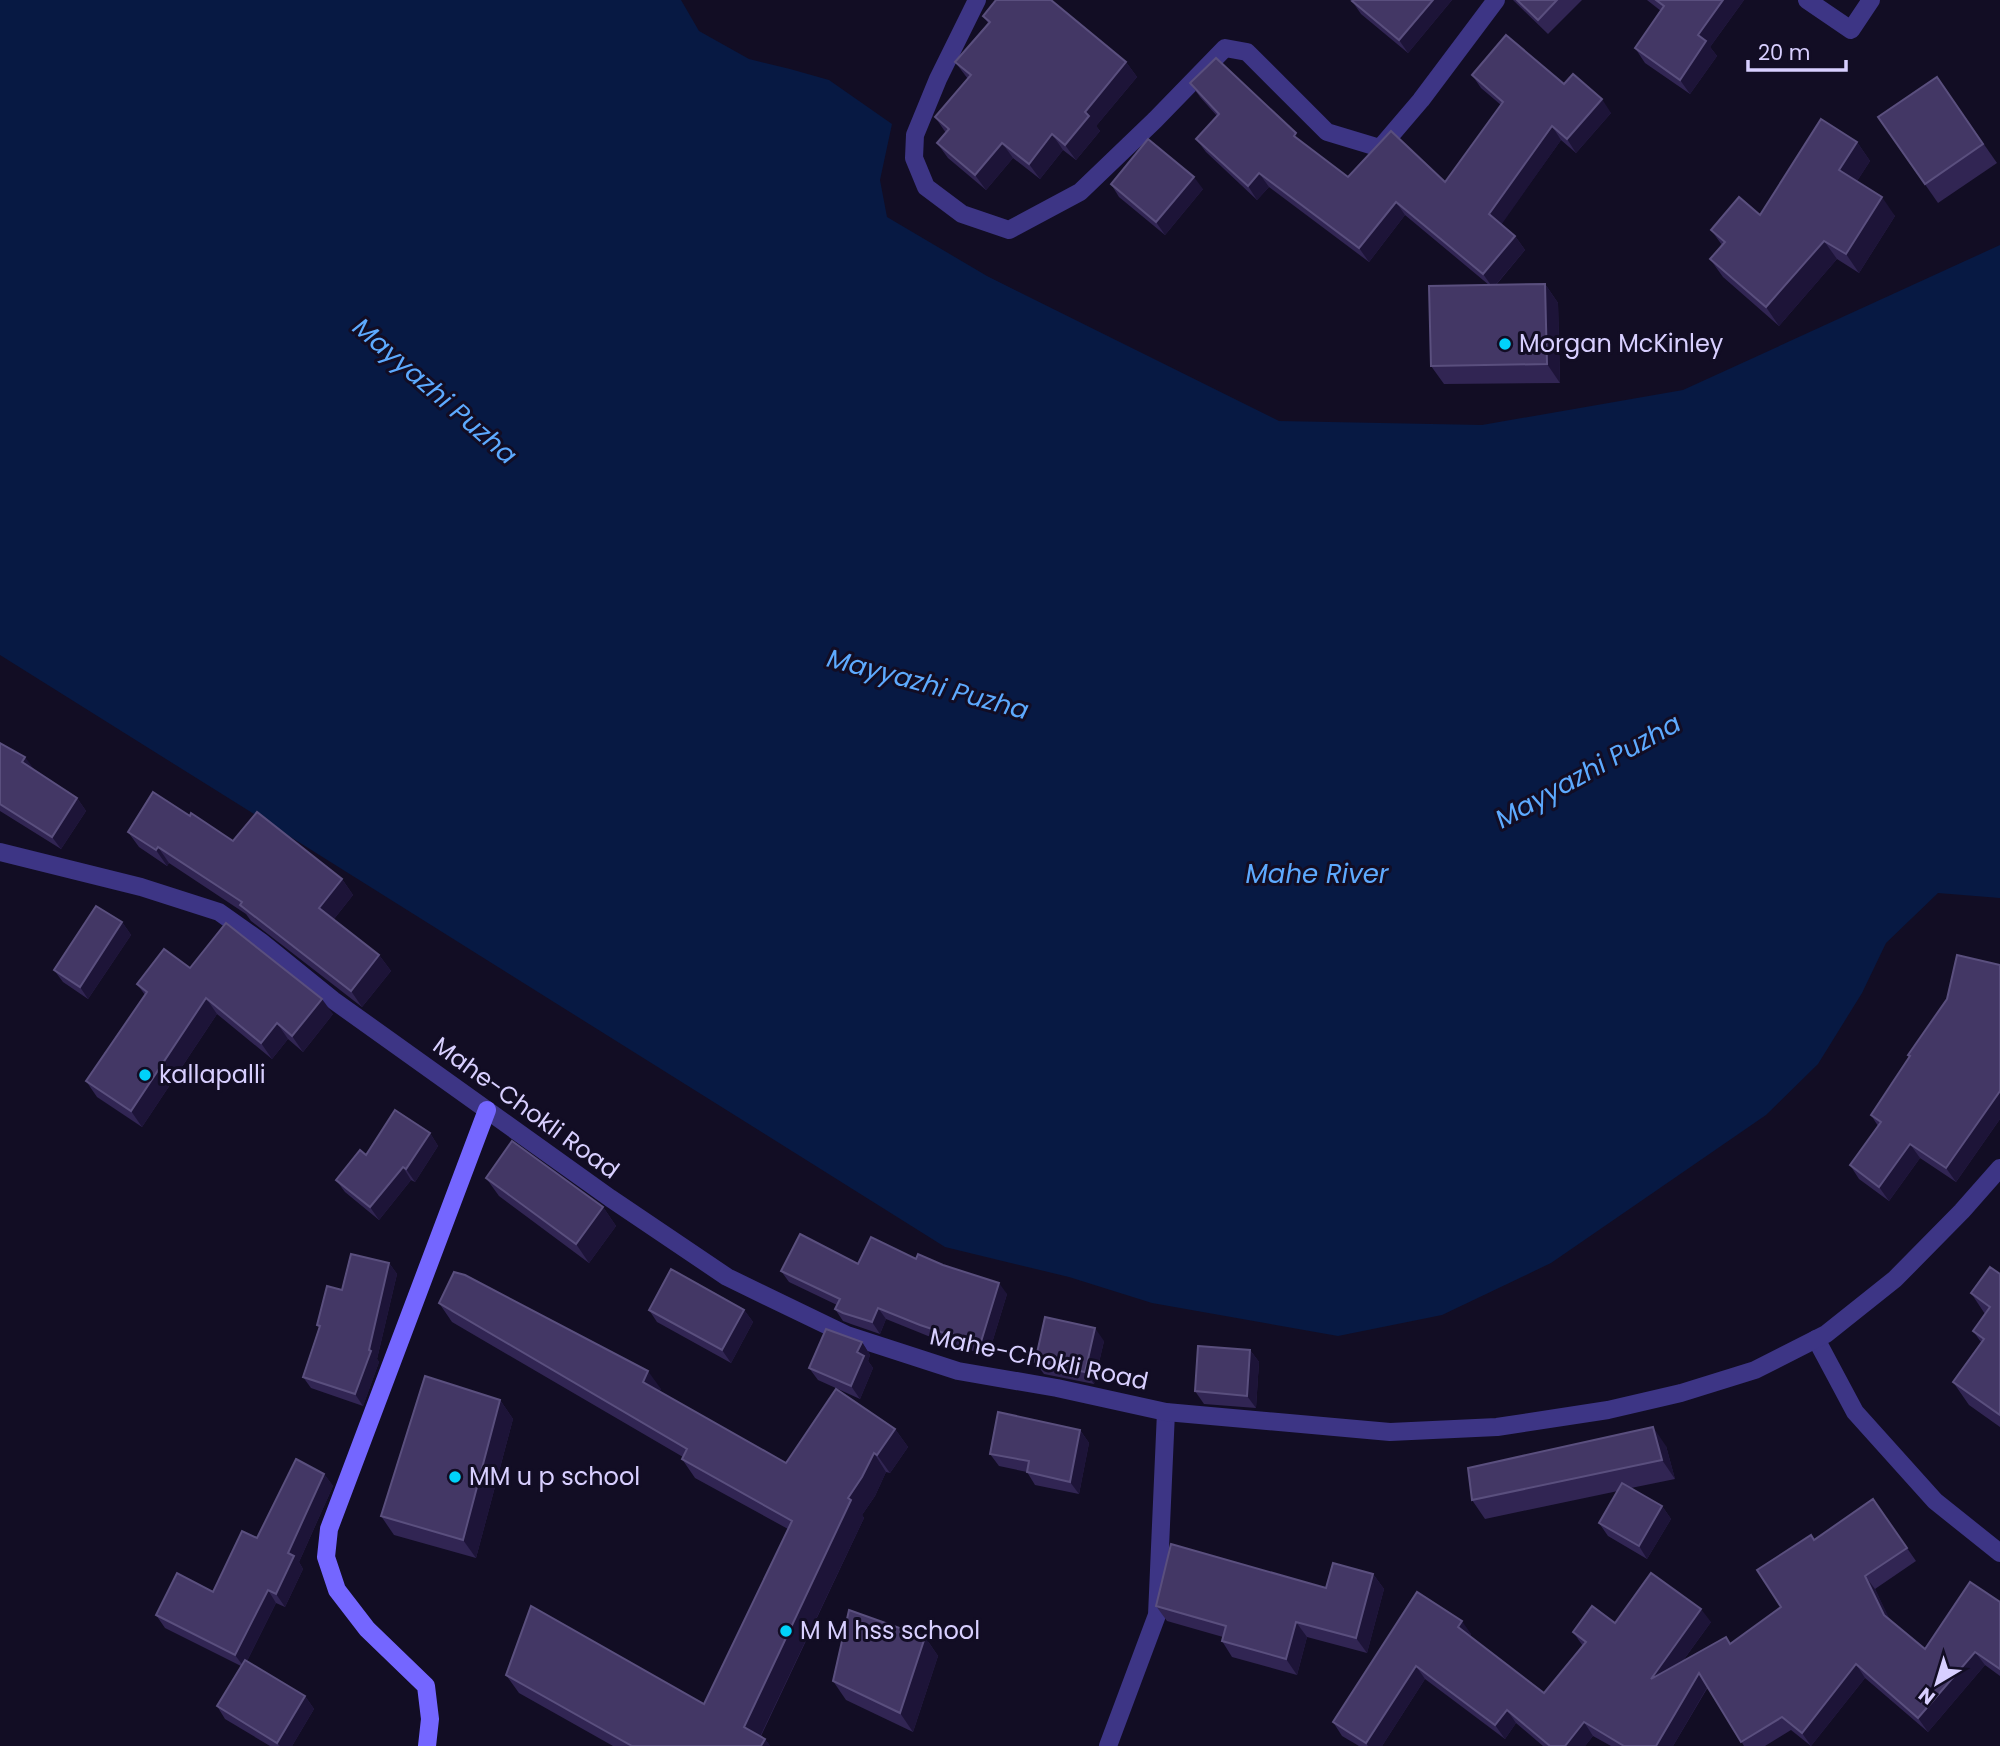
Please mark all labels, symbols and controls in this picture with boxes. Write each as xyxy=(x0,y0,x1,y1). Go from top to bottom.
scale bar xyxy=(1748,28,1846,72)
text: 20 m xyxy=(1758,38,1811,67)
water label: Mayyazhi Puzha xyxy=(345,309,525,473)
place label: Morgan McKinley xyxy=(1519,327,1724,360)
marker: Morgan McKinley xyxy=(1497,336,1513,352)
water label: Mayyazhi Puzha xyxy=(823,640,1033,728)
water label: Mayyazhi Puzha xyxy=(1489,705,1687,837)
water label: Mahe River xyxy=(1245,856,1390,892)
street label: Mahe-Chokli Road xyxy=(427,1029,626,1186)
place label: kallapalli xyxy=(159,1058,266,1091)
marker: kallapalli xyxy=(137,1067,153,1083)
street label: Mahe-Chokli Road xyxy=(927,1319,1151,1398)
place label: MM u p school xyxy=(469,1460,640,1493)
marker: MM u p school xyxy=(447,1469,463,1485)
place label: M M hss school xyxy=(800,1614,980,1647)
marker: M M hss school xyxy=(778,1623,794,1639)
north arrow xyxy=(1902,1648,1972,1718)
text: N xyxy=(1913,1681,1941,1711)

